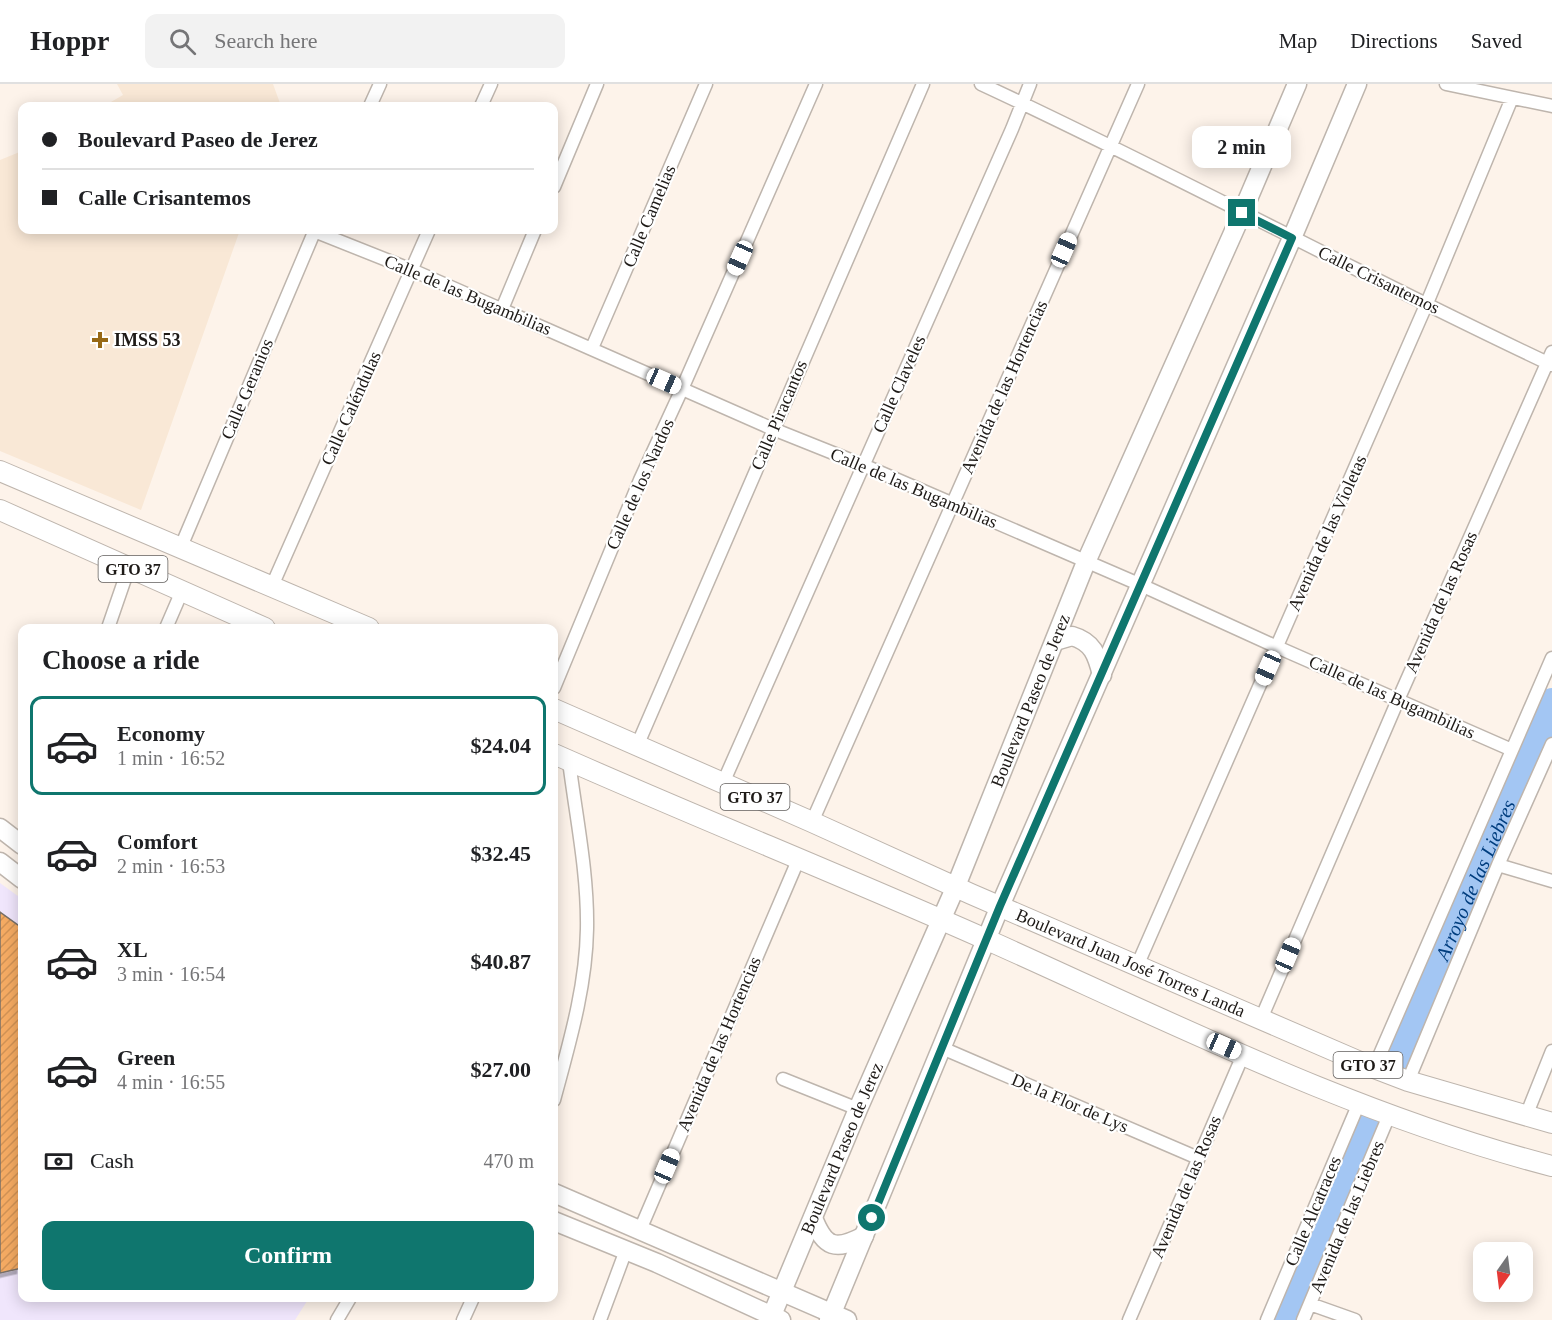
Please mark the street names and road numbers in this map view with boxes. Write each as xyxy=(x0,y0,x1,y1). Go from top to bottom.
street label: Calle Camelias xyxy=(618,162,680,270)
street label: Calle Crisantemos xyxy=(1315,242,1443,318)
street label: Calle de las Bugambilias xyxy=(381,251,555,339)
street label: Avenida de las Hortencias xyxy=(957,297,1051,477)
street label: Calle Claveles xyxy=(869,332,929,436)
street label: Calle Geranios xyxy=(217,336,277,442)
street label: Calle Caléndulas xyxy=(317,348,385,468)
street label: Calle Piracantos xyxy=(747,357,811,473)
street label: Calle de los Nardos xyxy=(602,415,678,553)
street label: Calle de las Bugambilias xyxy=(827,444,1001,532)
street label: Avenida de las Violetas xyxy=(1284,452,1370,614)
street label: Avenida de las Rosas xyxy=(1401,528,1481,676)
road number: GTO 37 xyxy=(98,556,168,582)
street label: Boulevard Paseo de Jerez xyxy=(987,611,1074,790)
street label: Calle de las Bugambilias xyxy=(1306,651,1478,743)
road number: GTO 37 xyxy=(720,784,789,810)
street label: Boulevard Juan José Torres Landa xyxy=(1013,905,1248,1021)
street label: Avenida de las Hortencias xyxy=(673,954,765,1134)
road number: GTO 37 xyxy=(1334,1052,1402,1078)
street label: Boulevard Paseo de Jerez xyxy=(797,1060,887,1237)
street label: De la Flor de Lys xyxy=(1009,1069,1131,1137)
street label: Avenida de las Rosas xyxy=(1147,1113,1225,1261)
street label: Avenida de las Liebres xyxy=(1306,1138,1388,1296)
street label: Calle Alcatraces xyxy=(1281,1153,1345,1269)

